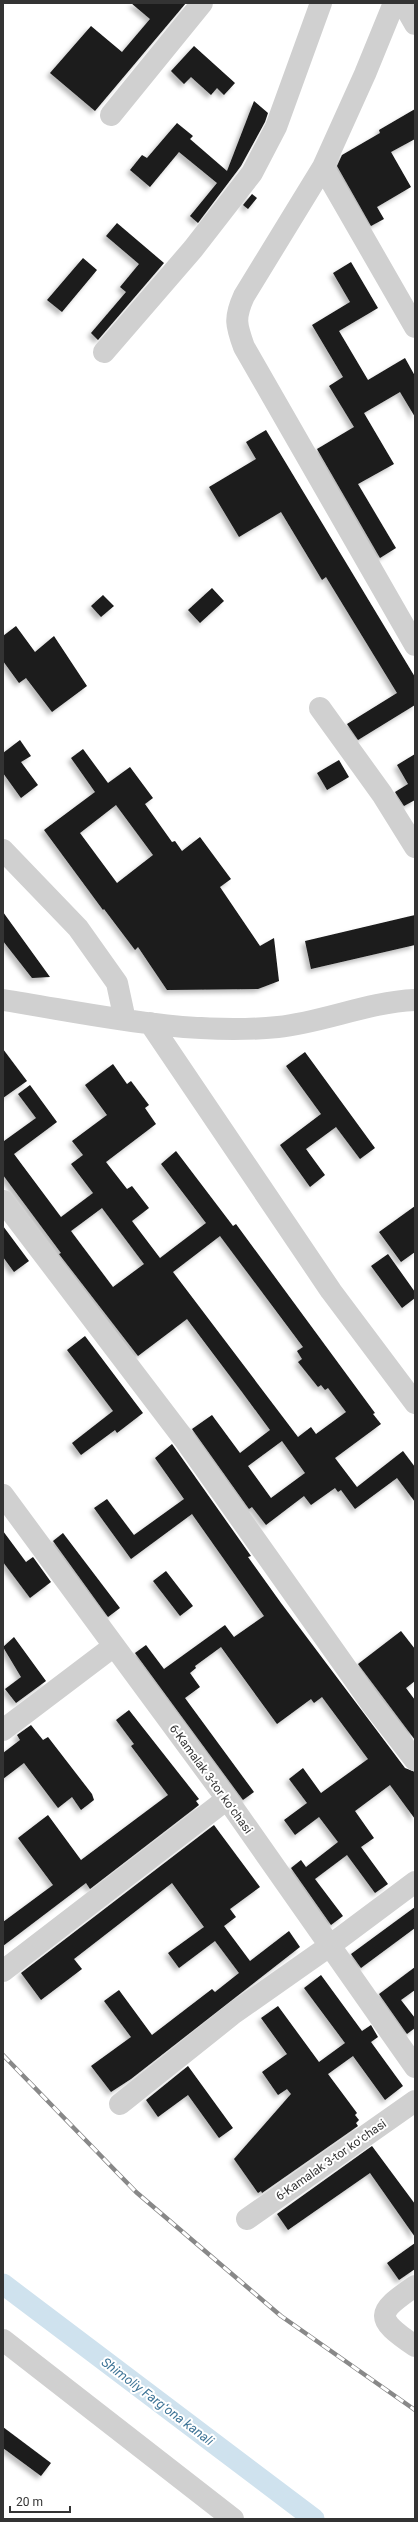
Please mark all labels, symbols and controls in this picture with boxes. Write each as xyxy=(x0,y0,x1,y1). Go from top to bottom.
street label: 6-Kamalak 3-tor koʻchasi xyxy=(167,1722,255,1836)
street label: 6-Kamalak 3-tor koʻchasi xyxy=(273,2116,389,2203)
water label: Shimoliy Fargʻona kanali xyxy=(99,2354,217,2449)
scale bar xyxy=(10,2488,70,2514)
text: 20 m xyxy=(16,2495,43,2509)

